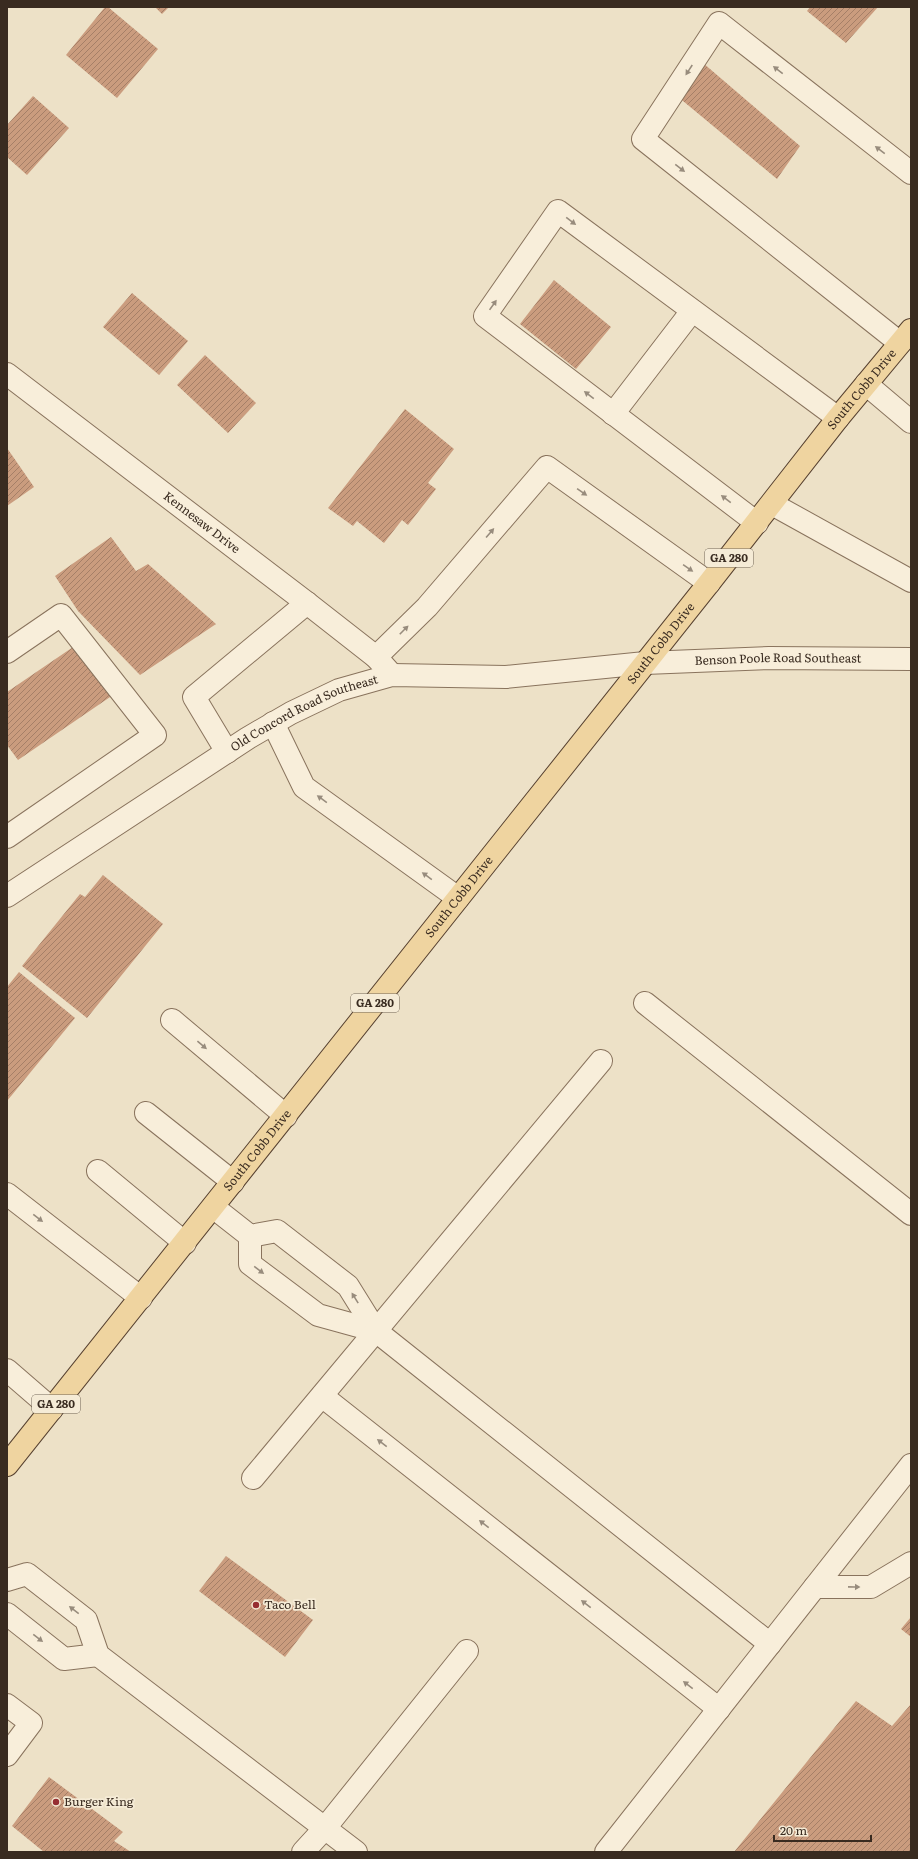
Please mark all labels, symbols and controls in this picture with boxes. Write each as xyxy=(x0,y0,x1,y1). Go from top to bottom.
one-way arrow xyxy=(685,65,693,75)
one-way arrow xyxy=(772,65,783,74)
one-way arrow xyxy=(875,146,885,154)
one-way arrow xyxy=(674,164,685,173)
one-way arrow xyxy=(566,217,577,225)
one-way arrow xyxy=(489,300,497,310)
street label: South Cobb Drive xyxy=(822,344,900,433)
one-way arrow xyxy=(584,391,594,399)
street label: Kennesaw Drive xyxy=(160,487,245,557)
one-way arrow xyxy=(577,488,588,496)
one-way arrow xyxy=(721,495,731,503)
one-way arrow xyxy=(486,527,495,538)
road number: GA 280 xyxy=(705,549,753,567)
one-way arrow xyxy=(683,564,693,572)
street label: South Cobb Drive xyxy=(622,598,698,688)
one-way arrow xyxy=(399,625,409,634)
street label: Benson Poole Road Southeast xyxy=(694,648,862,669)
street label: Old Concord Road Southeast xyxy=(226,669,380,755)
one-way arrow xyxy=(316,795,327,803)
street label: South Cobb Drive xyxy=(420,852,496,941)
one-way arrow xyxy=(422,872,432,880)
road number: GA 280 xyxy=(351,994,399,1012)
one-way arrow xyxy=(197,1041,207,1050)
street label: South Cobb Drive xyxy=(218,1105,295,1195)
one-way arrow xyxy=(32,1214,43,1222)
one-way arrow xyxy=(253,1266,264,1275)
one-way arrow xyxy=(352,1292,359,1304)
road number: GA 280 xyxy=(32,1395,80,1413)
one-way arrow xyxy=(376,1439,387,1448)
one-way arrow xyxy=(478,1520,489,1528)
one-way arrow xyxy=(848,1584,861,1590)
place label: Taco Bell xyxy=(264,1595,316,1613)
marker: Taco Bell xyxy=(251,1600,261,1610)
one-way arrow xyxy=(580,1600,591,1609)
one-way arrow xyxy=(68,1606,79,1614)
one-way arrow xyxy=(32,1634,43,1642)
one-way arrow xyxy=(683,1681,694,1689)
place label: Burger King xyxy=(64,1792,134,1810)
marker: Burger King xyxy=(51,1797,61,1807)
scale bar xyxy=(774,1817,871,1843)
text: 20 m xyxy=(780,1821,807,1839)

